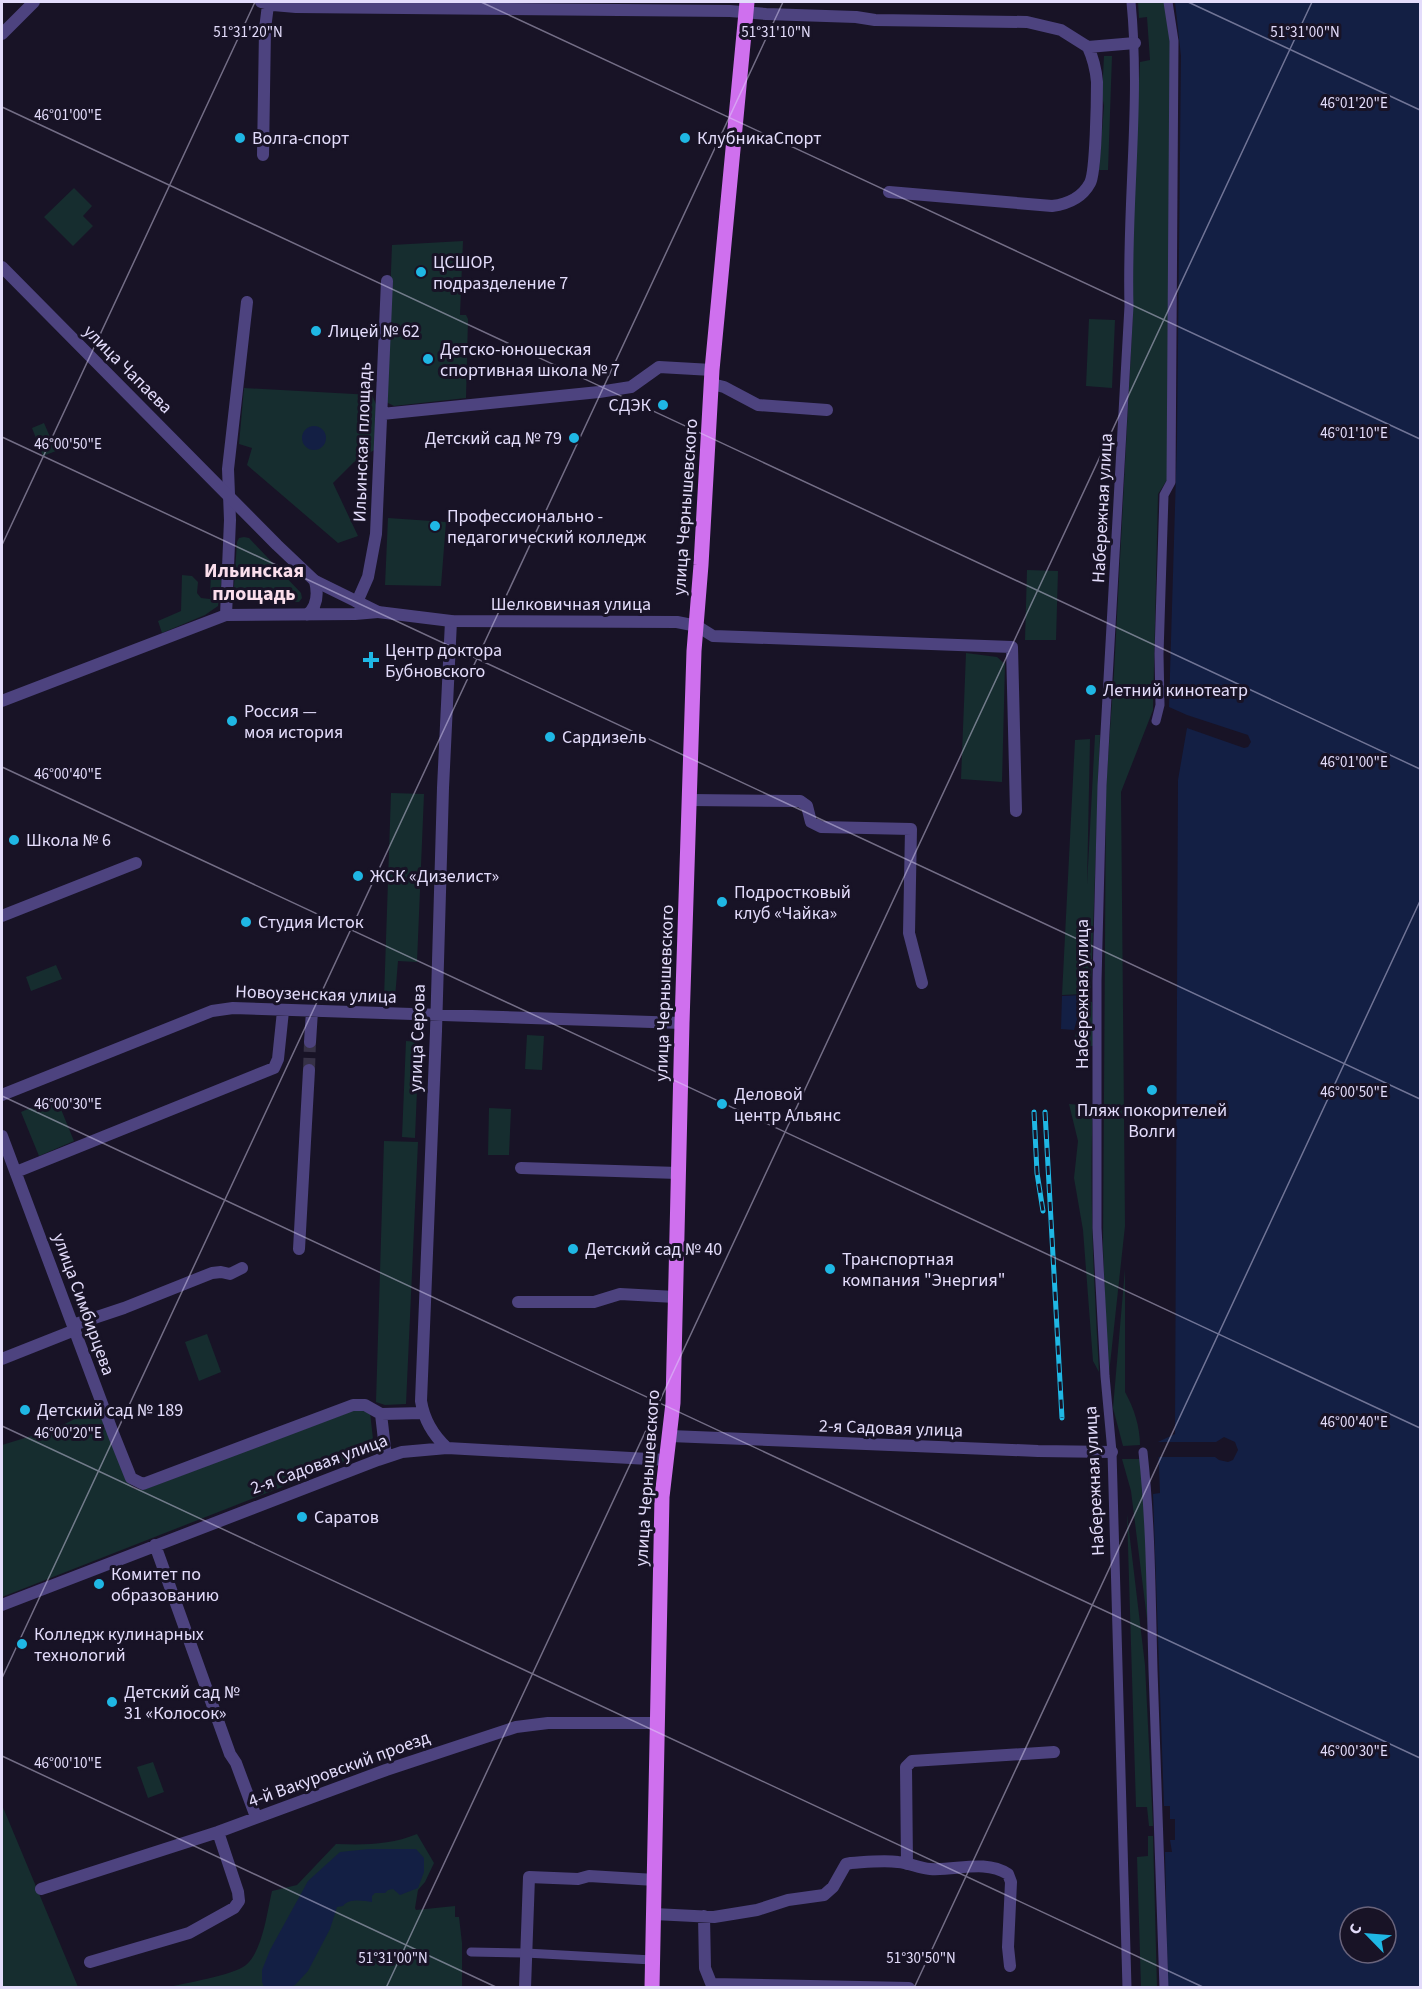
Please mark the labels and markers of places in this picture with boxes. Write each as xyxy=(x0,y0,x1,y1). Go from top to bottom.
place label: Волга-спорт xyxy=(252,126,349,151)
place label: КлубникаСпорт xyxy=(697,126,822,151)
marker: Волга-спорт xyxy=(233,131,247,145)
marker: КлубникаСпорт xyxy=(678,131,692,145)
place label: ЦСШОР, подразделение 7 xyxy=(433,250,568,296)
marker: ЦСШОР, подразделение 7 xyxy=(414,265,428,279)
place label: Лицей № 62 xyxy=(328,319,420,344)
marker: Лицей № 62 xyxy=(309,324,323,338)
place label: Детско-юношеская спортивная школа № 7 xyxy=(440,337,620,383)
marker: Детско-юношеская спортивная школа № 7 xyxy=(421,352,435,366)
place label: СДЭК xyxy=(609,393,652,418)
marker: СДЭК xyxy=(656,398,670,412)
place label: Детский сад № 79 xyxy=(425,426,562,451)
marker: Детский сад № 79 xyxy=(567,431,581,445)
place label: Профессионально - педагогический колледж xyxy=(447,504,647,550)
marker: Профессионально - педагогический колледж xyxy=(428,519,442,533)
place label: Центр доктора Бубновского xyxy=(385,638,502,684)
marker: Центр доктора Бубновского xyxy=(362,651,380,669)
place label: Летний кинотеатр xyxy=(1103,678,1248,703)
marker: Летний кинотеатр xyxy=(1084,683,1098,697)
place label: Россия — моя история xyxy=(244,699,343,745)
marker: Россия — моя история xyxy=(225,714,239,728)
place label: Сардизель xyxy=(562,725,647,750)
marker: Сардизель xyxy=(543,730,557,744)
place label: Школа № 6 xyxy=(26,828,111,853)
marker: Школа № 6 xyxy=(7,833,21,847)
place label: ЖСК «Дизелист» xyxy=(370,864,499,889)
marker: ЖСК «Дизелист» xyxy=(351,869,365,883)
place label: Подростковый клуб «Чайка» xyxy=(734,880,851,926)
marker: Подростковый клуб «Чайка» xyxy=(715,895,729,909)
place label: Студия Исток xyxy=(258,910,364,935)
marker: Студия Исток xyxy=(239,915,253,929)
place label: Деловой центр Альянс xyxy=(734,1082,841,1128)
marker: Пляж покорителей Волги xyxy=(1145,1083,1159,1097)
marker: Деловой центр Альянс xyxy=(715,1097,729,1111)
place label: Пляж покорителей Волги xyxy=(1077,1098,1227,1144)
place label: Детский сад № 40 xyxy=(585,1237,722,1262)
marker: Детский сад № 40 xyxy=(566,1242,580,1256)
place label: Транспортная компания "Энергия" xyxy=(842,1247,1005,1293)
marker: Транспортная компания "Энергия" xyxy=(823,1262,837,1276)
place label: Детский сад № 189 xyxy=(37,1398,183,1423)
marker: Детский сад № 189 xyxy=(18,1403,32,1417)
place label: Саратов xyxy=(314,1505,379,1530)
marker: Саратов xyxy=(295,1510,309,1524)
place label: Комитет по образованию xyxy=(111,1562,219,1608)
marker: Комитет по образованию xyxy=(92,1577,106,1591)
place label: Колледж кулинарных технологий xyxy=(34,1622,204,1668)
marker: Колледж кулинарных технологий xyxy=(15,1637,29,1651)
place label: Детский сад № 31 «Колосок» xyxy=(124,1680,240,1726)
marker: Детский сад № 31 «Колосок» xyxy=(105,1695,119,1709)

